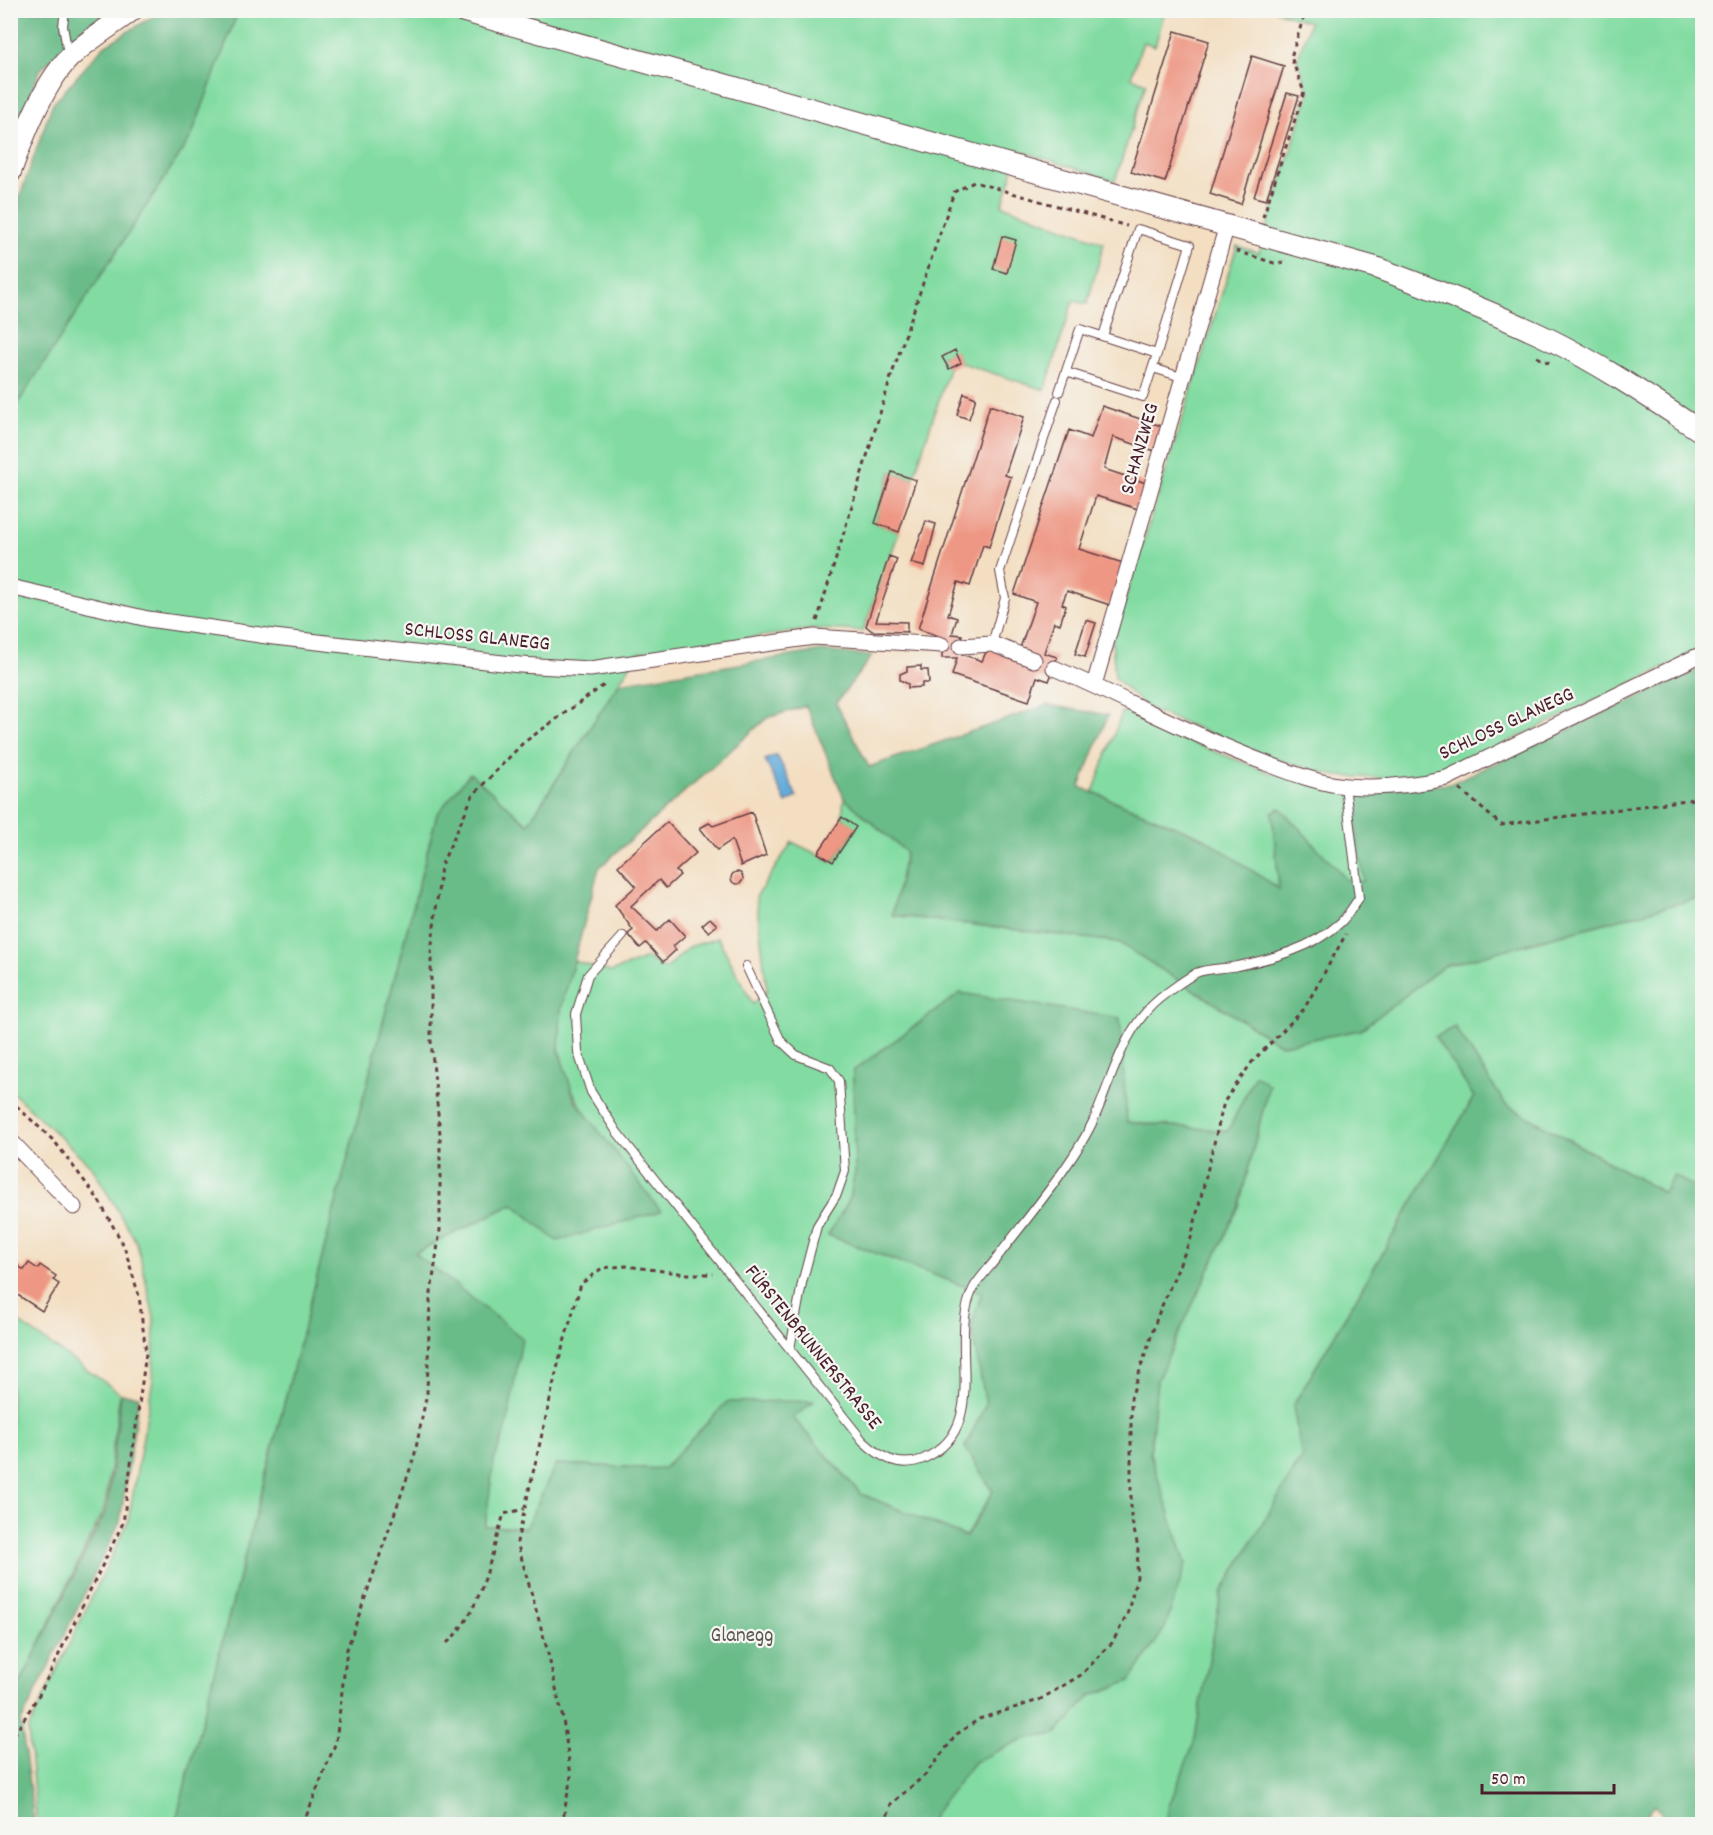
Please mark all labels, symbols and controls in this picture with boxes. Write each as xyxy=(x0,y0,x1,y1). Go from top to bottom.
street label: SCHANZWEG xyxy=(1114,400,1168,498)
street label: SCHLOSS GLANEGG xyxy=(403,615,551,661)
street label: SCHLOSS GLANEGG xyxy=(1434,681,1580,769)
street label: FÜRSTENBRUNNERSTRASSE xyxy=(736,1259,888,1437)
park label: Glanegg xyxy=(711,1622,773,1652)
scale bar xyxy=(1482,1757,1614,1795)
text: 50 m xyxy=(1491,1768,1526,1793)

